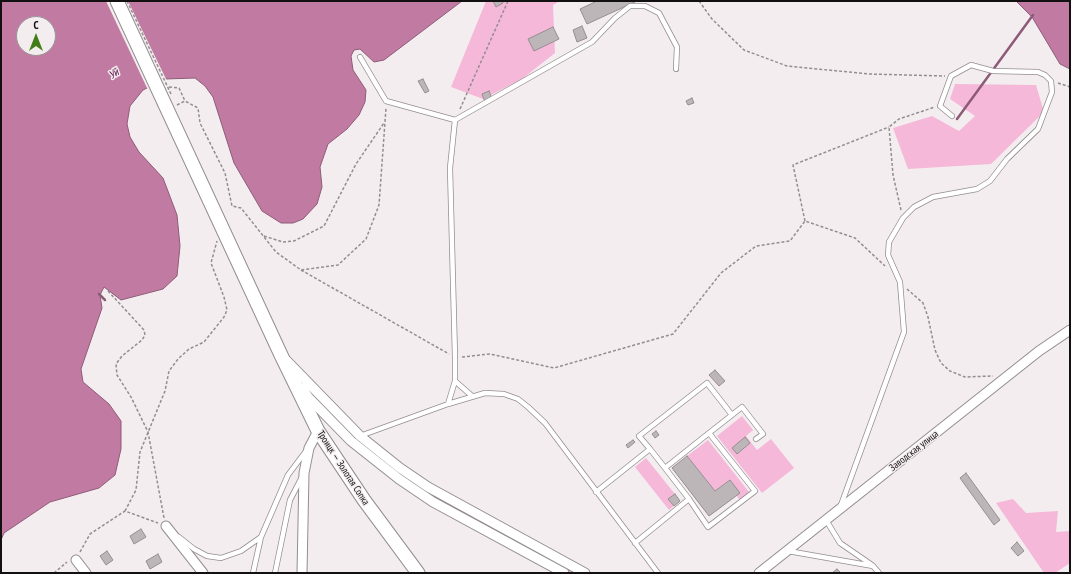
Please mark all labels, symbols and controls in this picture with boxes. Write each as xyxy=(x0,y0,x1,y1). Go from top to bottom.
north arrow xyxy=(16,16,56,56)
text: С xyxy=(33,18,39,32)
water label: Уй xyxy=(107,66,121,82)
street label: Троицк — Золотая Сопка xyxy=(314,428,372,508)
street label: Заводская улица xyxy=(887,428,941,474)

